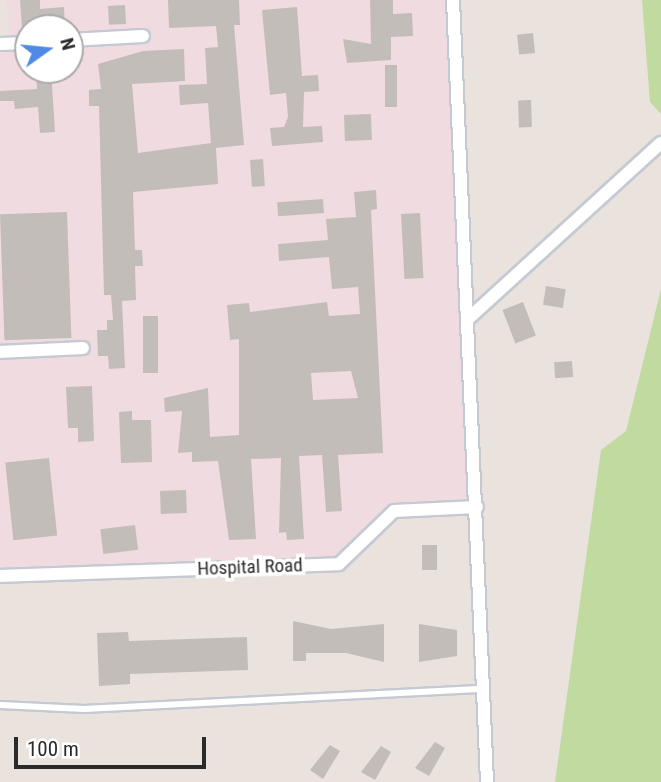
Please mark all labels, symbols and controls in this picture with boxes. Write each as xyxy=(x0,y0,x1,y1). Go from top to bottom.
north arrow xyxy=(14,14,84,84)
text: N xyxy=(55,35,80,53)
street label: Hospital Road xyxy=(197,554,303,580)
scale bar xyxy=(18,722,210,766)
text: 100 m xyxy=(27,737,79,761)

